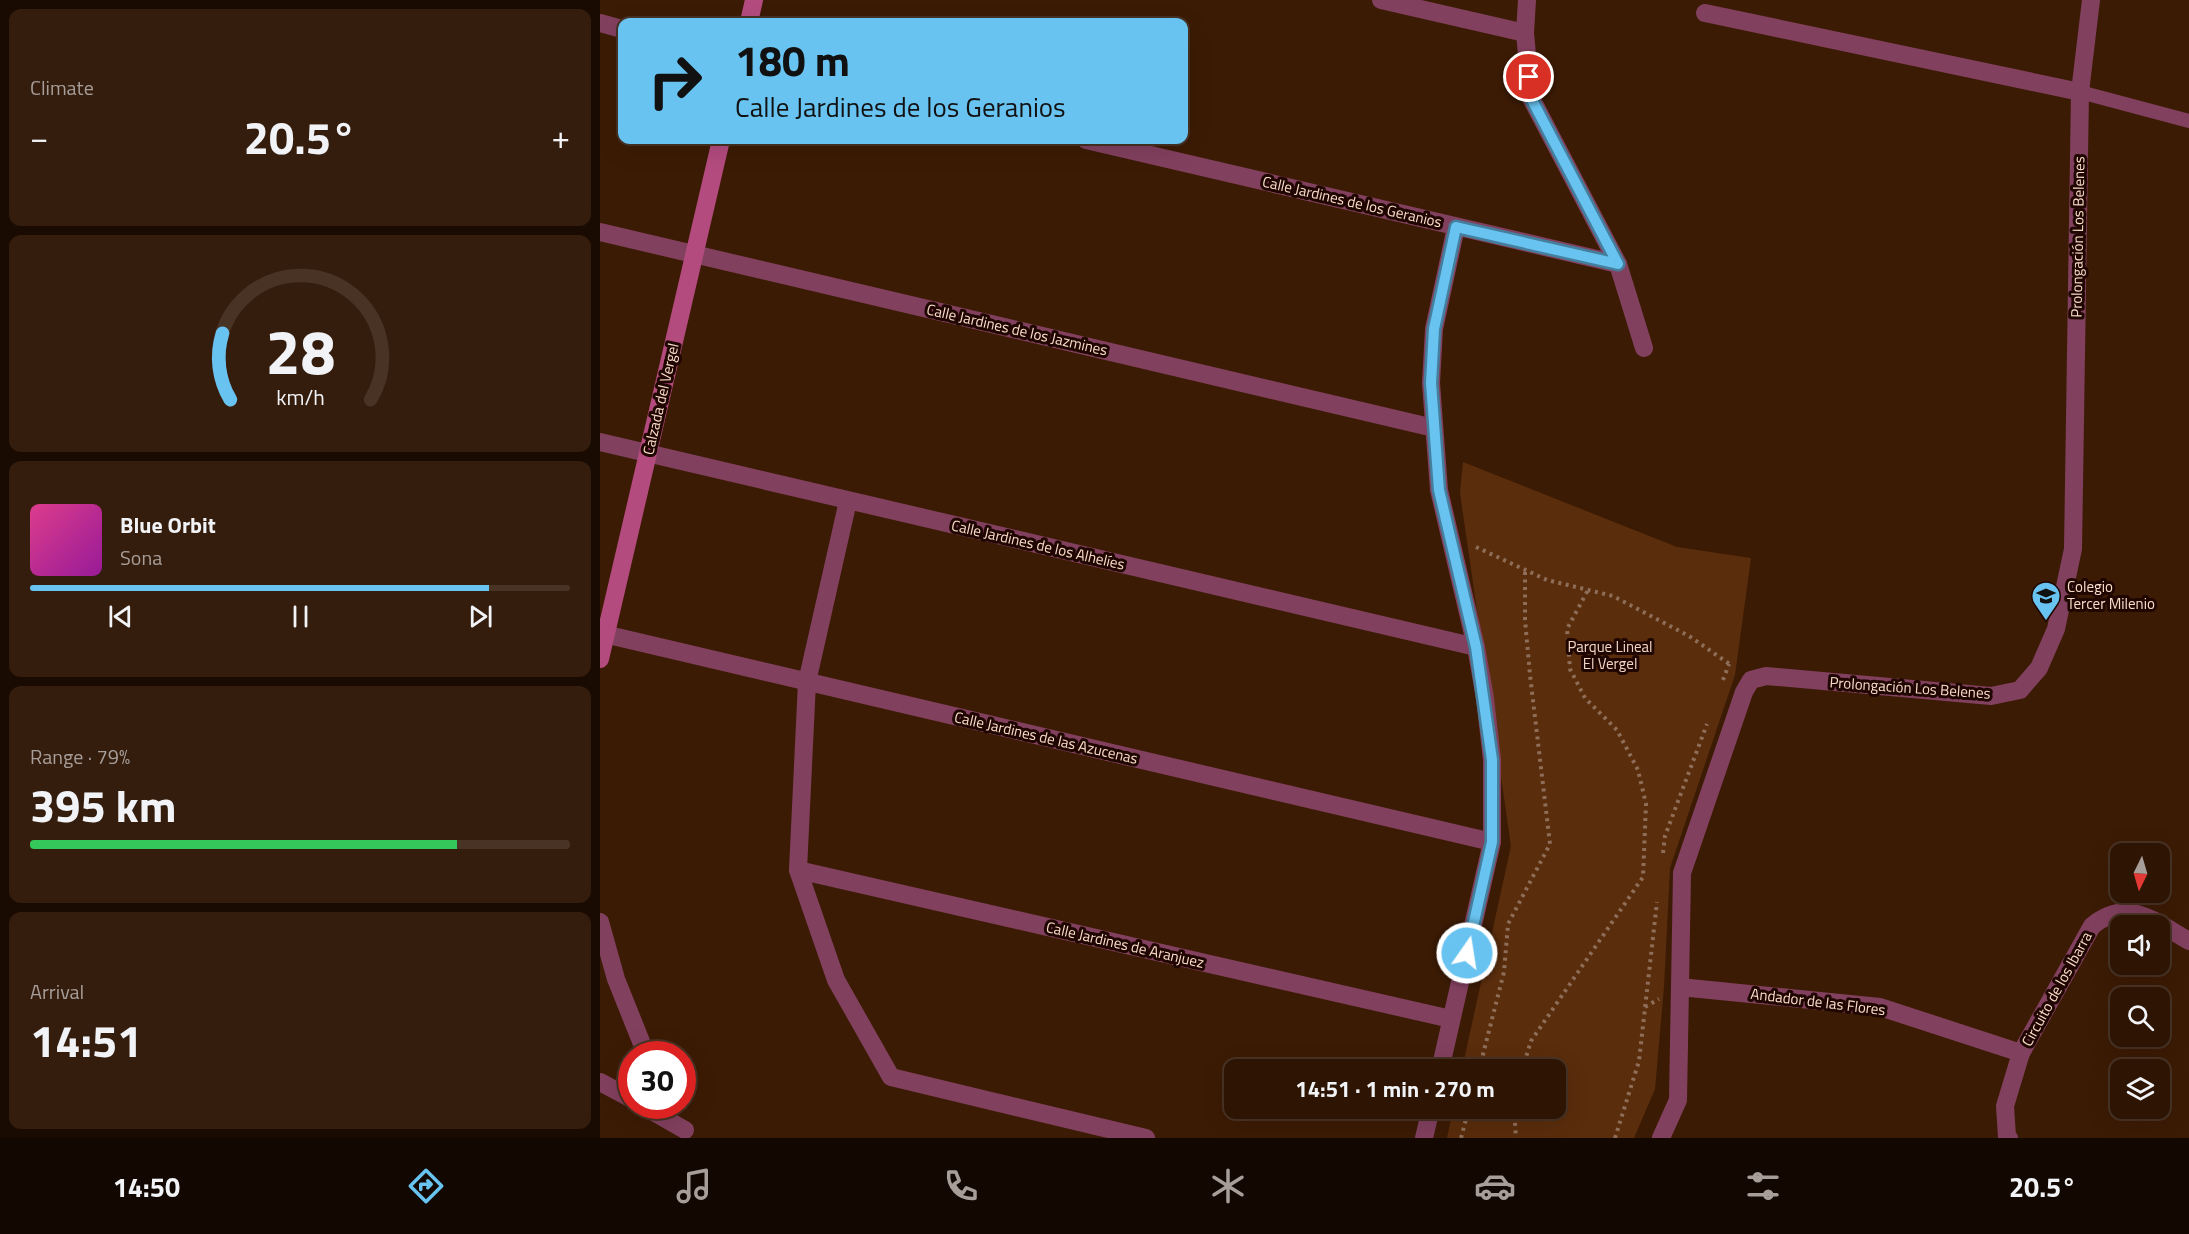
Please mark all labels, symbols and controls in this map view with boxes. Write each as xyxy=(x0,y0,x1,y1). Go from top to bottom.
text: 180 m xyxy=(735,28,850,92)
icon: right xyxy=(636,42,714,120)
pin xyxy=(1503,51,1554,102)
icon: arrive xyxy=(1512,60,1545,93)
text: Climate xyxy=(30,72,94,103)
text: Calle Jardines de los Geranios xyxy=(735,86,1066,127)
text: 20.5° xyxy=(244,103,356,171)
text: − xyxy=(30,112,48,162)
text: + xyxy=(552,112,570,162)
street label: Prolongación Los Belenes xyxy=(2065,156,2090,318)
street label: Calle Jardines de los Geranios xyxy=(1260,170,1444,233)
street label: Calle Jardines de los Jazmines xyxy=(924,297,1110,362)
text: 28 xyxy=(265,303,335,398)
street label: Calzada del Vergel xyxy=(636,341,685,457)
text: km/h xyxy=(276,382,324,414)
text: Blue Orbit xyxy=(120,508,216,542)
street label: Calle Jardines de los Alhelíes xyxy=(949,513,1127,576)
text: Sona xyxy=(120,542,162,573)
place label: Colegio Tercer Milenio xyxy=(2067,575,2155,615)
school or university icon: Colegio Tercer Milenio xyxy=(2030,580,2062,622)
icon: previous xyxy=(104,600,137,633)
icon: pause xyxy=(284,600,317,633)
icon: next xyxy=(464,600,497,633)
park label: Parque Lineal El Vergel xyxy=(1567,635,1653,675)
street label: Prolongación Los Belenes xyxy=(1829,670,1991,705)
street label: Calle Jardines de las Azucenas xyxy=(952,705,1140,770)
text: Range · 79% xyxy=(30,741,130,772)
text: 395 km xyxy=(30,771,176,839)
north arrow xyxy=(2110,843,2170,903)
map controls xyxy=(2110,843,2170,1119)
street label: Calle Jardines de Aranjuez xyxy=(1044,915,1207,974)
button: sound xyxy=(2110,915,2170,975)
position arrow xyxy=(1435,921,1499,985)
street label: Circuito de los Ibarra xyxy=(2015,927,2098,1050)
text: Arrival xyxy=(30,976,84,1007)
street label: Andador de las Flores xyxy=(1749,982,1887,1021)
button: search xyxy=(2110,987,2170,1047)
text: 14:51 xyxy=(30,1006,142,1074)
speed limit sign: 30 xyxy=(618,1041,696,1119)
button: layers xyxy=(2110,1059,2170,1119)
text: 14:51 · 1 min · 270 m xyxy=(1295,1072,1495,1106)
icon: directions xyxy=(405,1165,447,1207)
icon: music xyxy=(673,1165,715,1207)
icon: phone xyxy=(940,1165,982,1207)
icon: climate xyxy=(1207,1165,1249,1207)
icon: car xyxy=(1474,1165,1516,1207)
icon: filters xyxy=(1742,1165,1784,1207)
text: 14:50 xyxy=(113,1166,180,1207)
text: 20.5° xyxy=(2009,1166,2076,1207)

